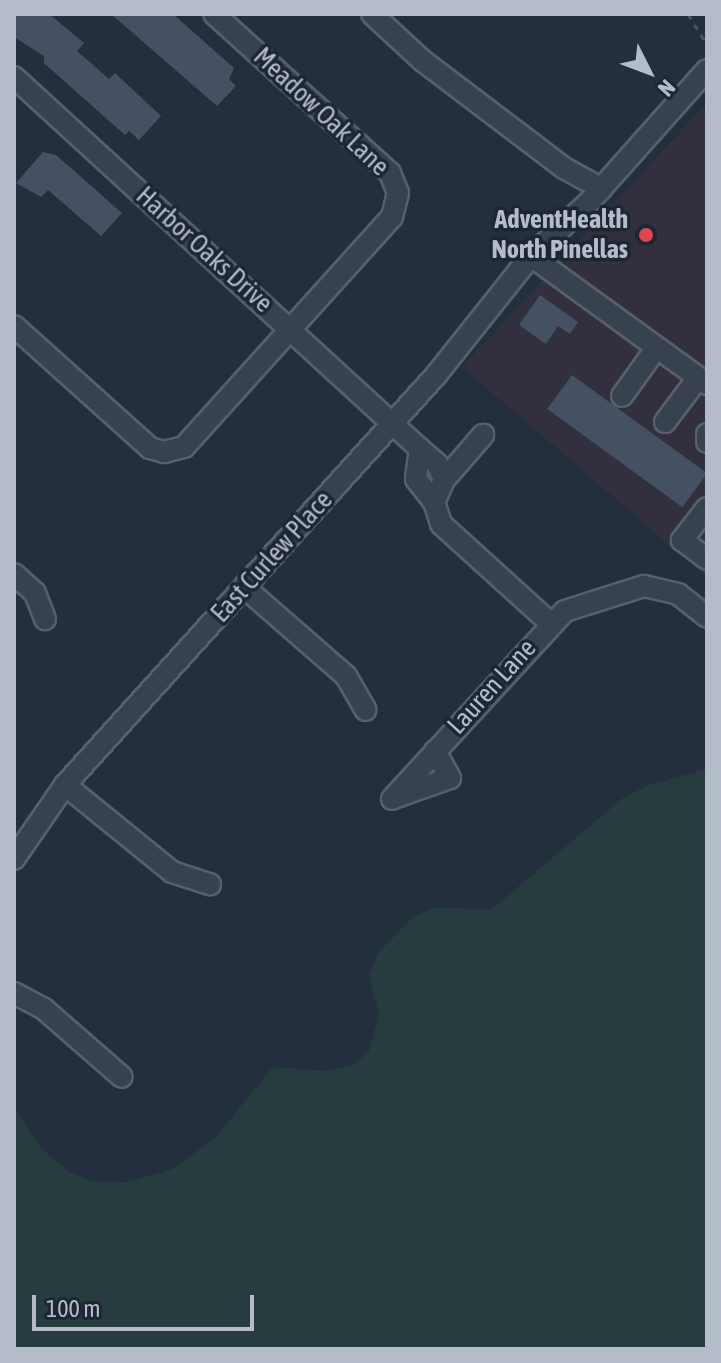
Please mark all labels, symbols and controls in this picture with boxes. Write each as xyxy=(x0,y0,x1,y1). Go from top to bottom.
north arrow xyxy=(609,32,689,112)
street label: Meadow Oak Lane xyxy=(247,41,395,183)
text: N xyxy=(653,75,681,102)
street label: Harbor Oaks Drive xyxy=(129,181,279,319)
place label: AdventHealth North Pinellas xyxy=(491,204,628,266)
marker: AdventHealth North Pinellas xyxy=(635,224,657,246)
street label: East Curlew Place xyxy=(205,485,339,629)
street label: Lauren Lane xyxy=(441,633,543,741)
scale bar xyxy=(36,1279,258,1329)
text: 100 m xyxy=(46,1295,100,1322)

